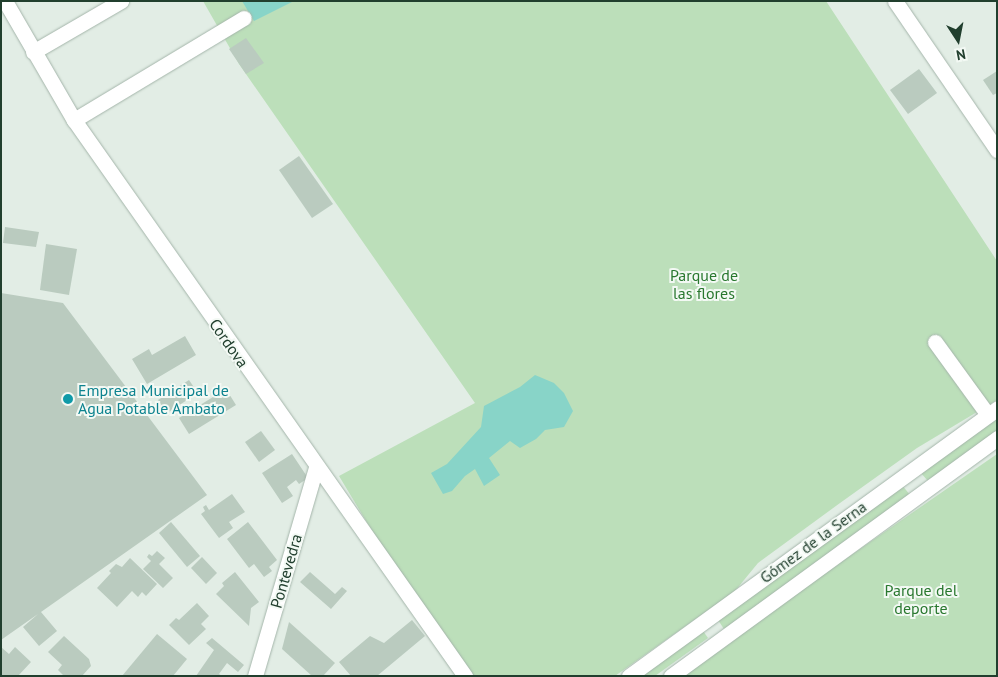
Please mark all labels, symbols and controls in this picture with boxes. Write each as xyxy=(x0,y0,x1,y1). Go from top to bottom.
north arrow xyxy=(933,15,983,65)
text: N xyxy=(955,45,967,64)
park label: Parque de las flores xyxy=(670,265,738,303)
street label: Cordova xyxy=(205,315,253,371)
place label: Empresa Municipal de Agua Potable Ambato xyxy=(78,380,229,418)
marker: Empresa Municipal de Agua Potable Ambato xyxy=(62,393,74,405)
street label: Gómez de la Serna xyxy=(756,497,870,587)
street label: Pontevedra xyxy=(266,532,306,610)
park label: Parque del deporte xyxy=(885,580,957,618)

